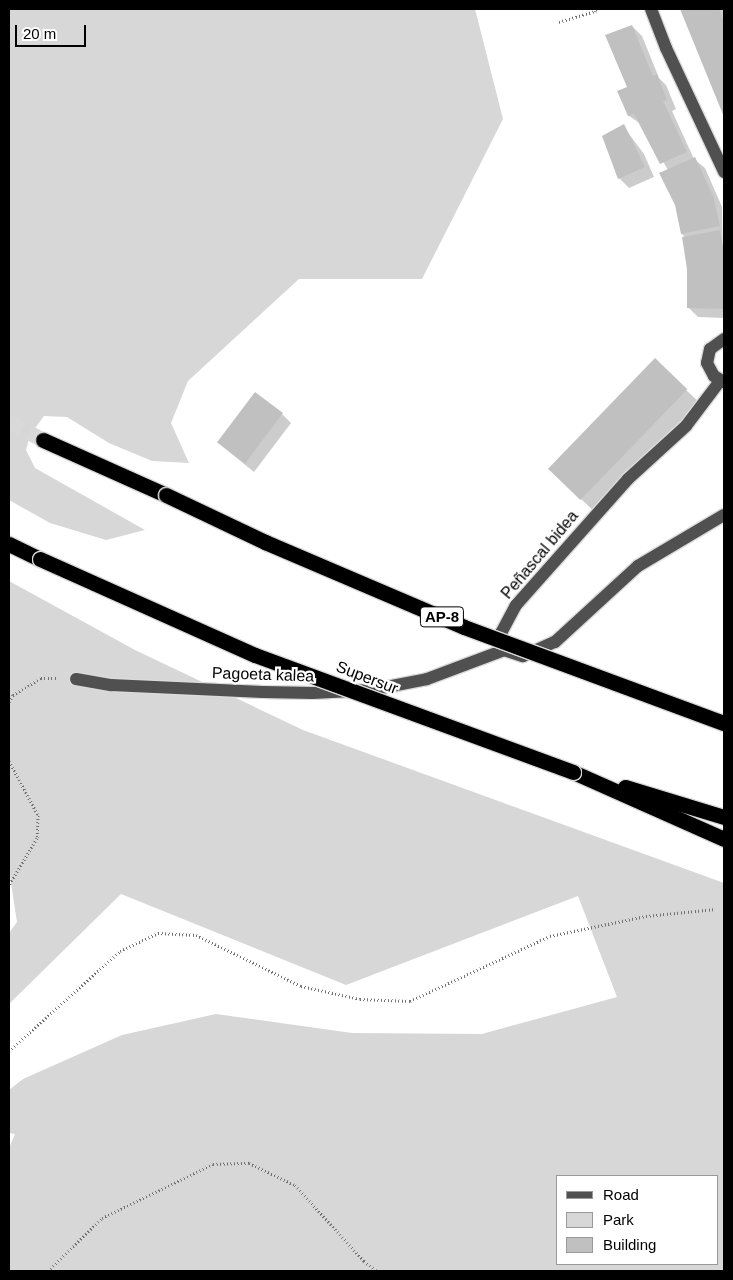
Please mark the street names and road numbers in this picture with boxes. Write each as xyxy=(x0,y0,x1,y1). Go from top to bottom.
street label: Peñascal bidea xyxy=(497,507,583,603)
road number: AP-8 xyxy=(420,604,464,630)
street label: Supersur xyxy=(333,657,401,699)
street label: Pagoeta kalea xyxy=(212,664,314,686)

